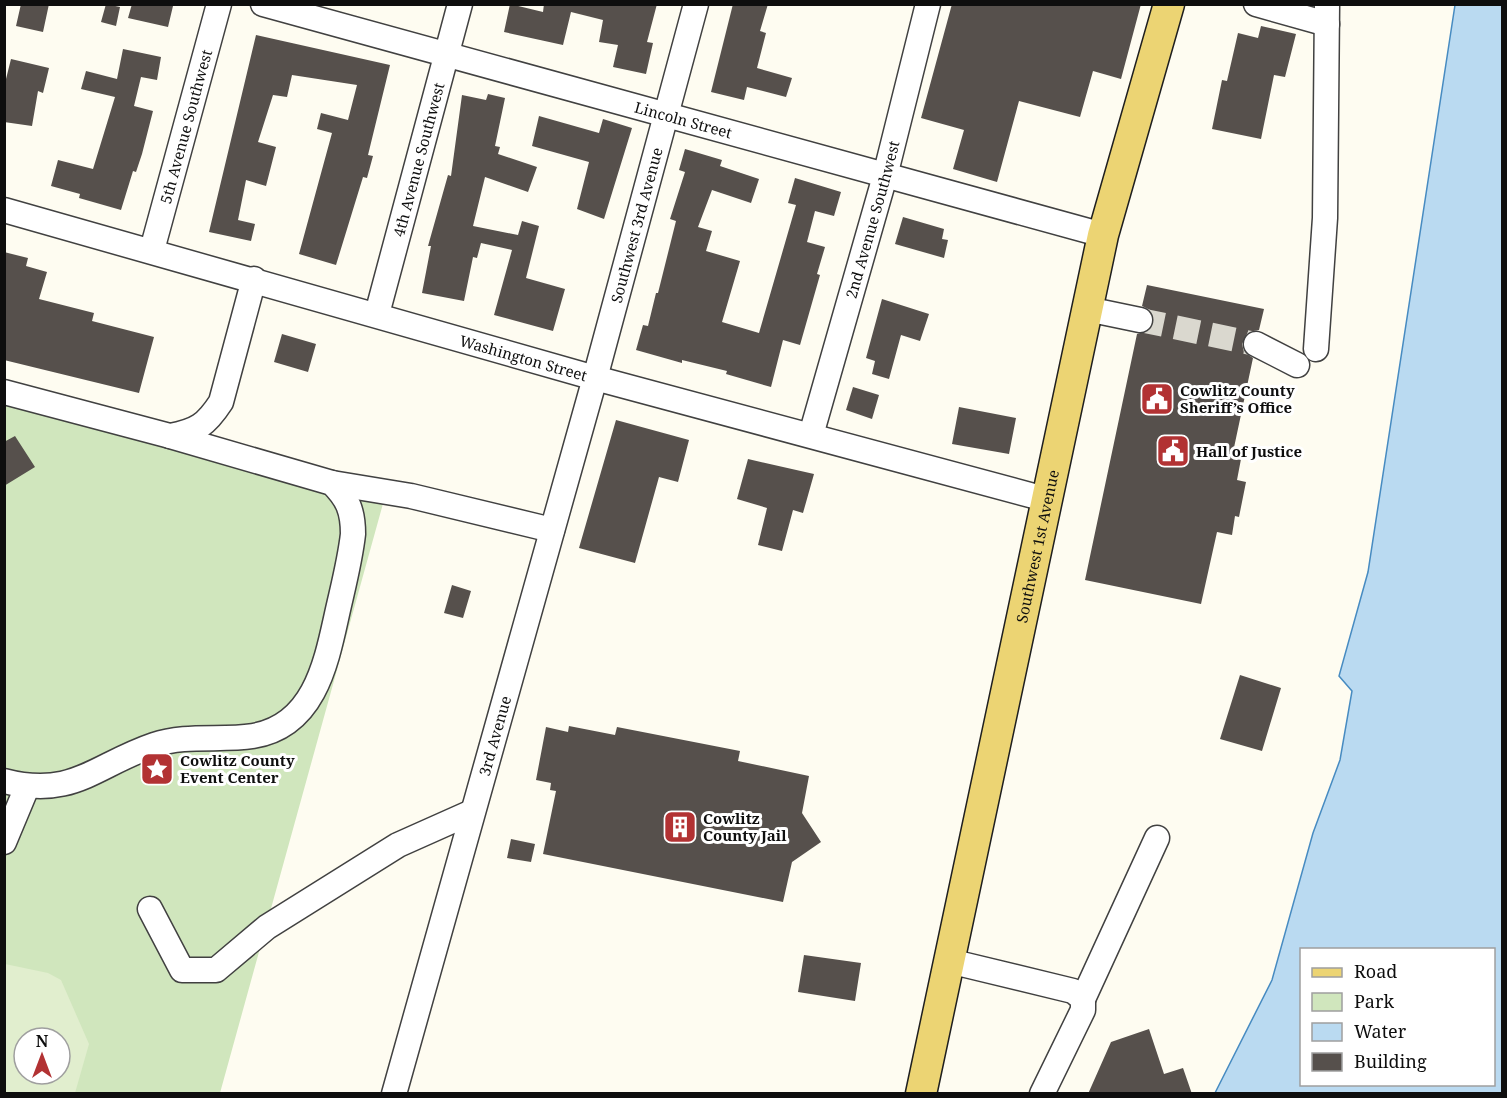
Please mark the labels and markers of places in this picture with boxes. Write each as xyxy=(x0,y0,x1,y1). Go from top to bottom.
place label: Cowlitz County Sheriff’s Office xyxy=(1180,380,1295,417)
public building icon: Cowlitz County Sheriff’s Office xyxy=(1139,381,1175,417)
public building icon: Hall of Justice xyxy=(1155,433,1191,469)
place label: Hall of Justice xyxy=(1196,441,1302,461)
place label: Cowlitz County Event Center xyxy=(180,750,295,787)
place icon: Cowlitz County Event Center xyxy=(139,751,175,787)
place label: Cowlitz County Jail xyxy=(703,808,787,845)
building icon: Cowlitz County Jail xyxy=(662,809,698,845)

